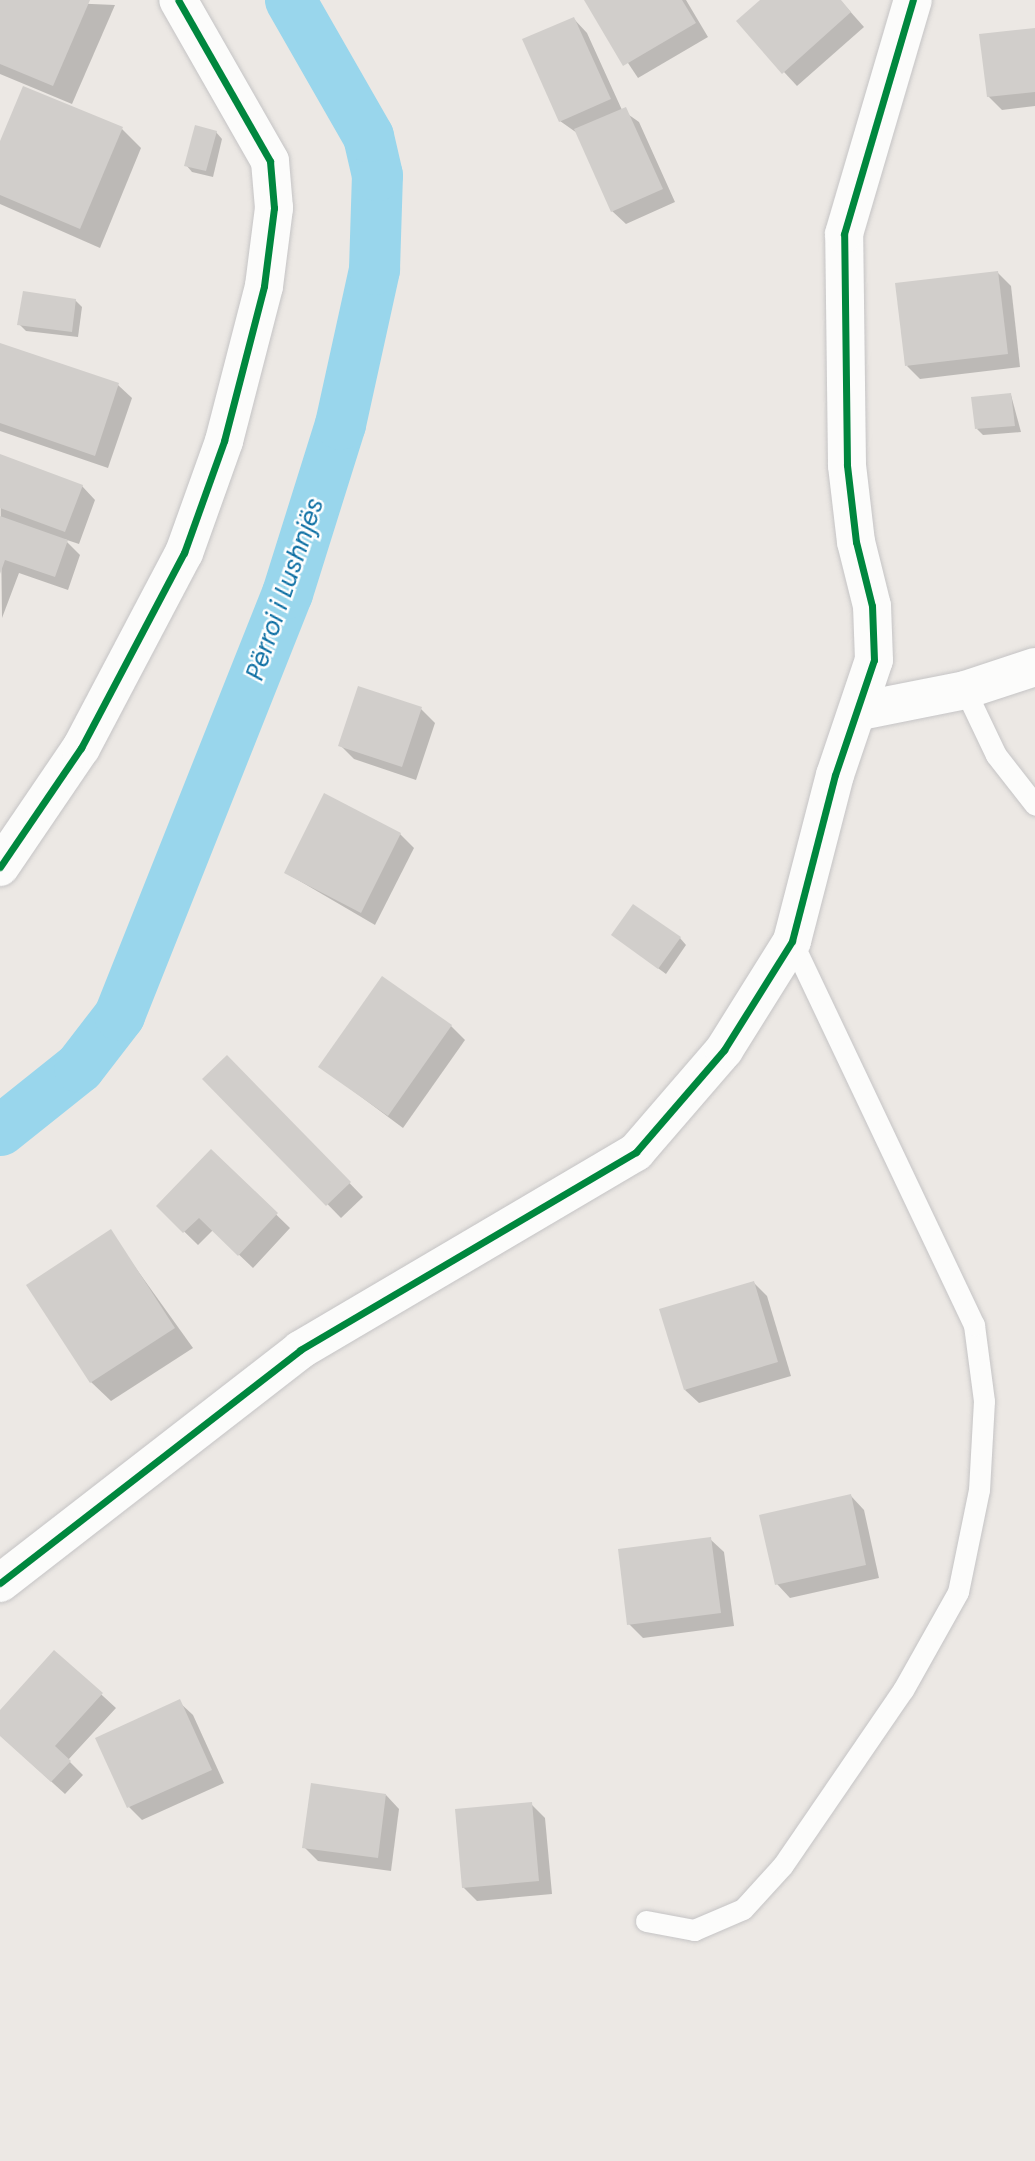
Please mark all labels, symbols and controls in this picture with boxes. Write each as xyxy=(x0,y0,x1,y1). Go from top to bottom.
water label: Përroi i Lushnjës xyxy=(240,494,330,684)

